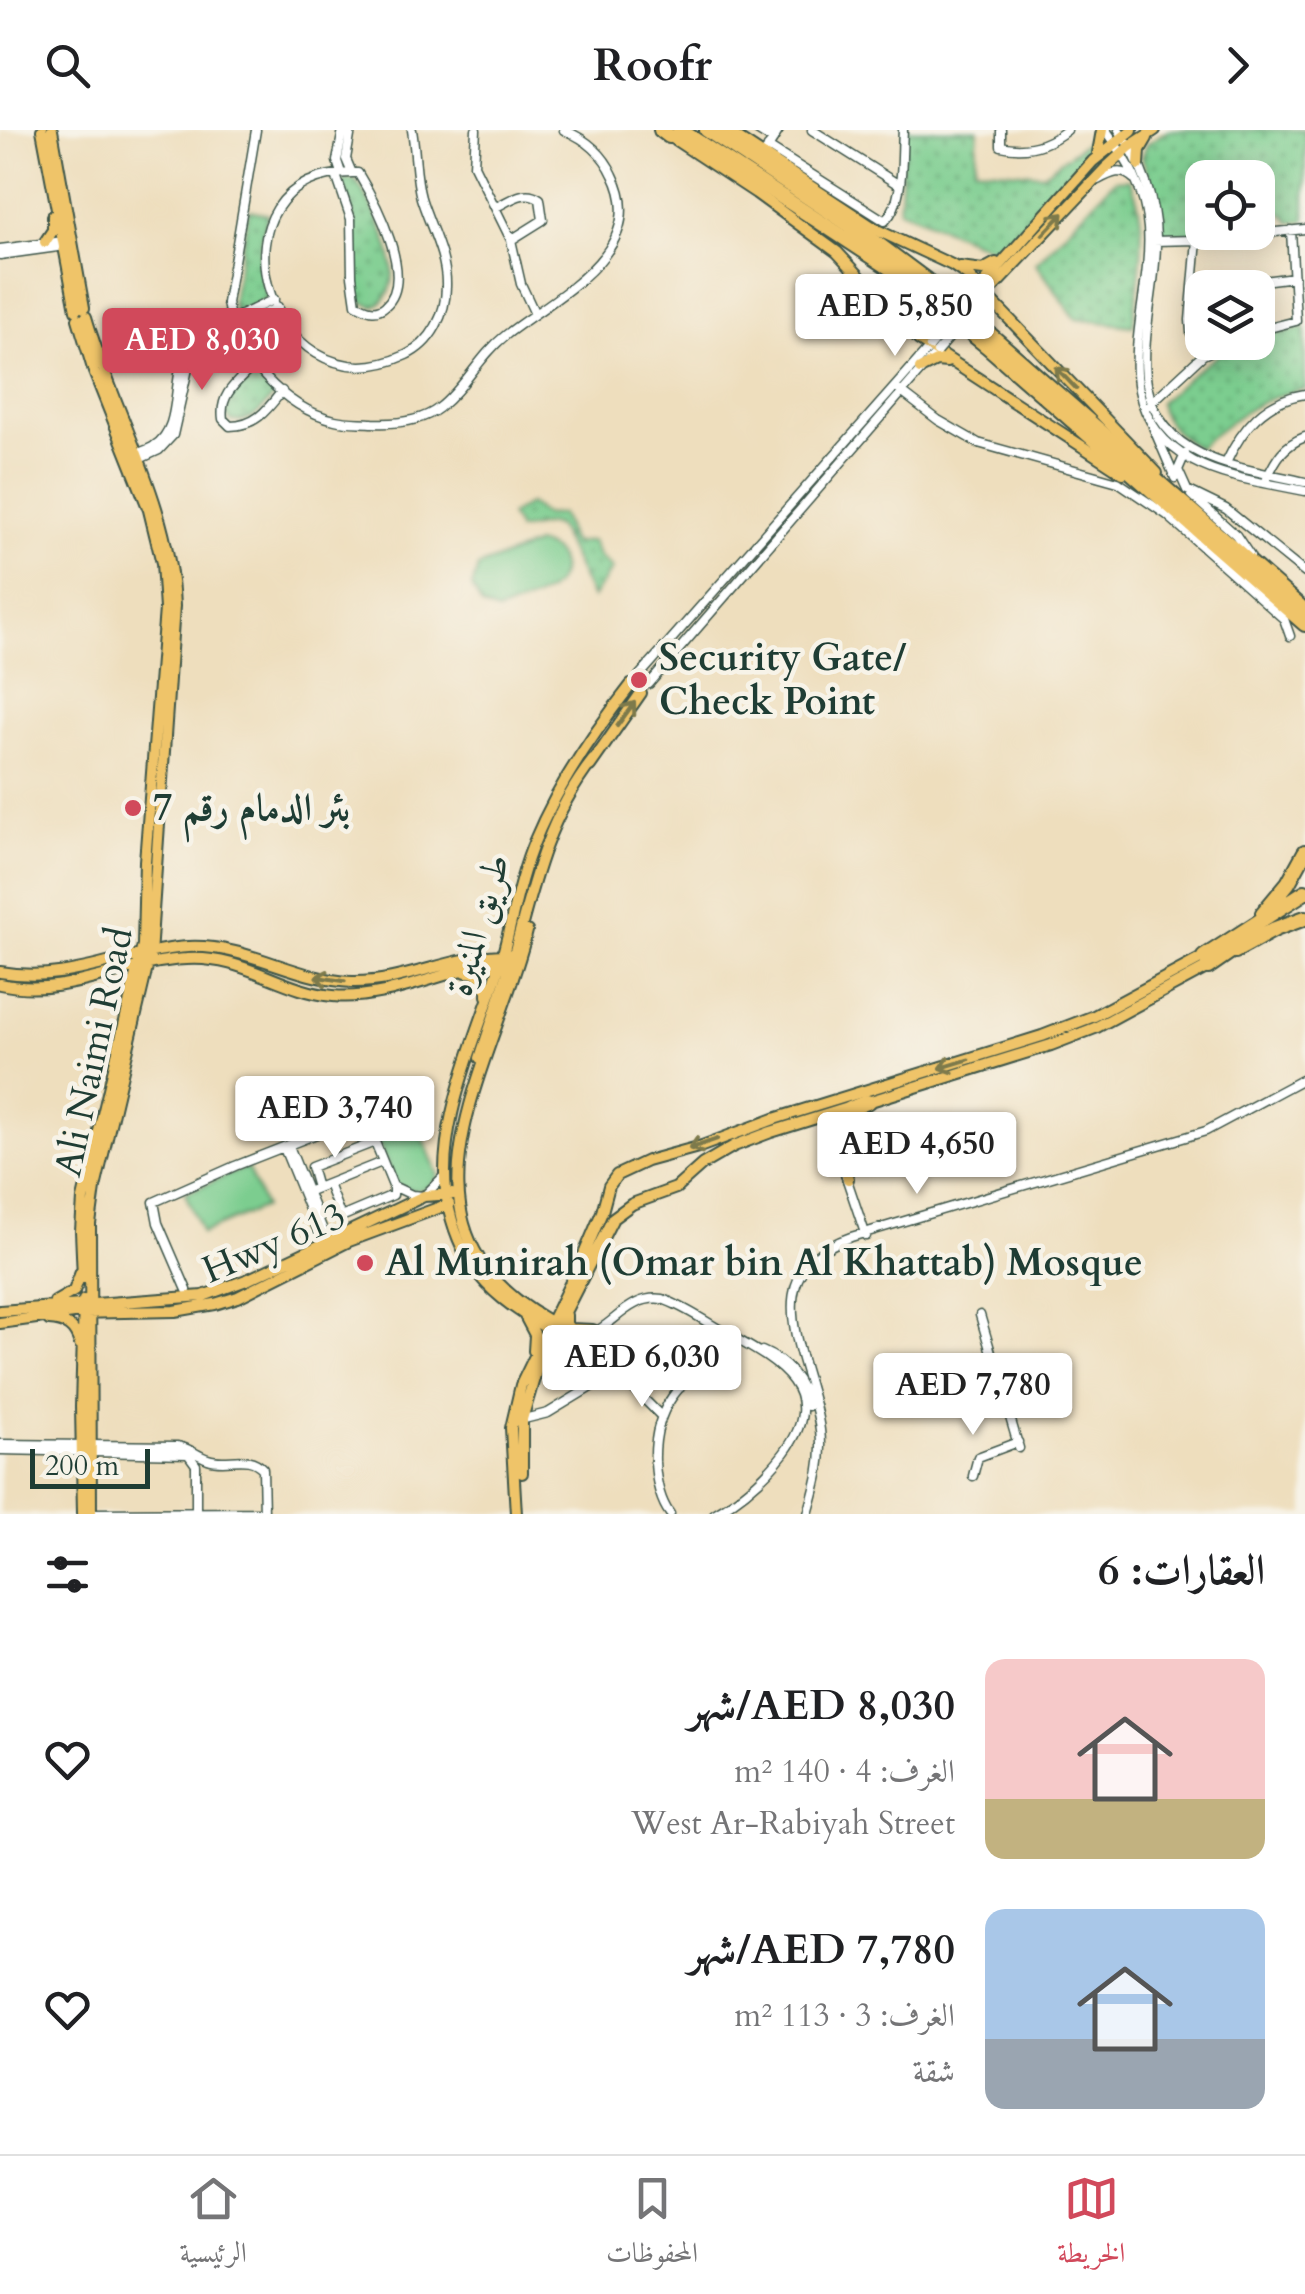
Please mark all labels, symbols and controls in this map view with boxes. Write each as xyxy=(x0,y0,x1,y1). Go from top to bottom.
text: Roofr xyxy=(593,35,712,96)
icon: search xyxy=(40,38,95,93)
icon: forward xyxy=(1210,38,1265,93)
map controls xyxy=(1185,160,1275,360)
button: locate xyxy=(1185,160,1275,250)
one-way arrow xyxy=(1041,213,1065,237)
button: layers xyxy=(1185,270,1275,360)
pin: AED 5,850 xyxy=(781,274,1009,359)
text: AED 5,850 xyxy=(817,284,973,328)
pin: AED 8,030 xyxy=(88,308,316,393)
text: AED 8,030 xyxy=(124,318,280,362)
one-way arrow xyxy=(1054,366,1078,390)
place label: Security Gate/ Check Point xyxy=(659,632,907,728)
marker: Security Gate/ Check Point xyxy=(628,669,650,691)
one-way arrow xyxy=(615,700,636,728)
place label: بئر الدمام رقم 7 xyxy=(153,782,350,843)
marker: بئر الدمام رقم 7 xyxy=(122,797,144,819)
street label: طريق المنيرة xyxy=(433,848,523,1002)
street label: Ali Naimi Road xyxy=(42,923,146,1181)
one-way arrow xyxy=(314,969,347,987)
one-way arrow xyxy=(939,1056,971,1074)
pin: AED 3,740 xyxy=(221,1076,449,1161)
text: AED 3,740 xyxy=(257,1086,413,1130)
pin: AED 4,650 xyxy=(803,1112,1031,1197)
text: AED 4,650 xyxy=(839,1122,995,1166)
one-way arrow xyxy=(687,1137,719,1155)
street label: Hwy 613 xyxy=(194,1190,354,1296)
place label: Al Munirah (Omar bin Al Khattab) Mosque xyxy=(385,1237,1143,1289)
marker: Al Munirah (Omar bin Al Khattab) Mosque xyxy=(354,1252,376,1274)
pin: AED 6,030 xyxy=(528,1325,756,1410)
text: AED 6,030 xyxy=(564,1335,720,1379)
pin: AED 7,780 xyxy=(859,1353,1087,1438)
text: AED 7,780 xyxy=(895,1363,1051,1407)
scale bar xyxy=(30,1444,150,1488)
text: 200 m xyxy=(45,1447,119,1485)
text: العقارات: 6 xyxy=(1098,1542,1265,1599)
icon: filters xyxy=(40,1547,95,1602)
text: AED 8,030/شهر xyxy=(688,1677,955,1734)
icon: home xyxy=(1065,1699,1185,1819)
icon: heart xyxy=(40,1732,95,1787)
text: الغرف: 4 · 140 m² xyxy=(734,1750,955,1794)
text: West Ar-Rabiyah Street xyxy=(631,1802,955,1846)
text: AED 7,780/شهر xyxy=(688,1921,955,1978)
icon: home xyxy=(1065,1949,1185,2069)
icon: heart xyxy=(40,1982,95,2037)
text: الغرف: 3 · 113 m² xyxy=(734,1994,955,2038)
text: شقة xyxy=(913,2050,955,2094)
tab: الرئيسية xyxy=(180,2171,247,2280)
tab: المحفوظات xyxy=(606,2171,698,2280)
tab: الخريطة xyxy=(1057,2171,1125,2280)

